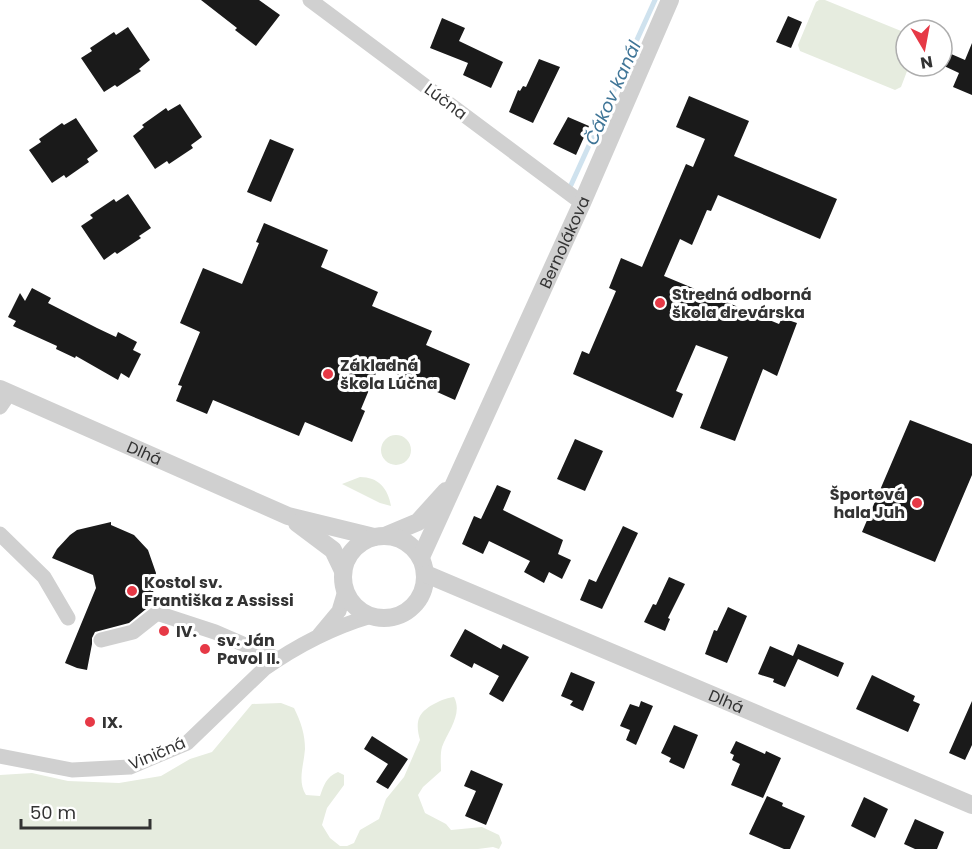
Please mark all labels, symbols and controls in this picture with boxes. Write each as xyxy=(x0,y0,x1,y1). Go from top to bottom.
north arrow xyxy=(894,18,954,78)
water label: Čákov kanál xyxy=(578,36,647,149)
text: N xyxy=(919,50,934,75)
street label: Lúčna xyxy=(420,78,472,125)
street label: Bernolákova xyxy=(534,192,596,292)
place label: Stredná odborná škola drevárska xyxy=(672,283,812,324)
marker: Stredná odborná škola drevárska xyxy=(653,296,667,310)
place label: Základná škola Lúčna xyxy=(340,354,438,395)
marker: Základná škola Lúčna xyxy=(321,367,335,381)
street label: Dlhá xyxy=(123,435,166,471)
place label: Športová hala Juh xyxy=(830,483,905,524)
marker: Športová hala Juh xyxy=(910,496,924,510)
place label: Kostol sv. Františka z Assissi xyxy=(144,571,294,612)
marker: Kostol sv. Františka z Assissi xyxy=(125,584,139,598)
place label: IV. xyxy=(176,620,197,643)
marker: IV. xyxy=(157,624,171,638)
place label: sv. Ján Pavol II. xyxy=(217,629,280,670)
marker: sv. Ján Pavol II. xyxy=(198,642,212,656)
street label: Dlhá xyxy=(705,684,747,719)
place label: IX. xyxy=(102,711,123,734)
marker: IX. xyxy=(83,715,97,729)
street label: Viničná xyxy=(125,731,189,776)
scale bar xyxy=(21,792,150,830)
text: 50 m xyxy=(30,800,76,825)

